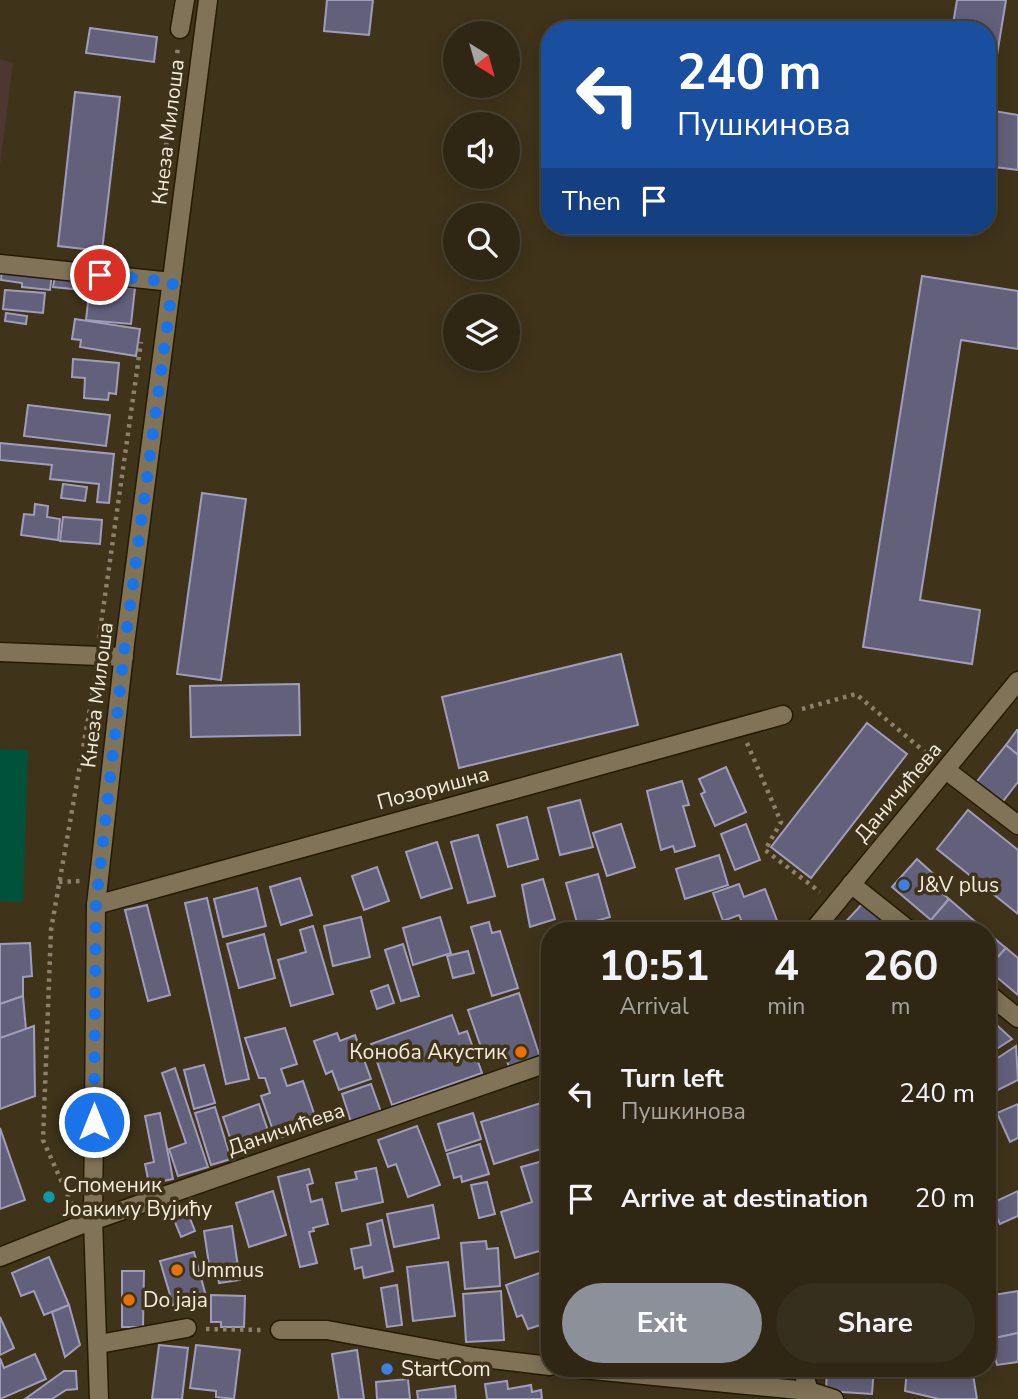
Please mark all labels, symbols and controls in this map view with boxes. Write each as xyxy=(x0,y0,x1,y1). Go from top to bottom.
north arrow xyxy=(443,21,520,98)
map controls xyxy=(443,21,520,371)
text: 240 m xyxy=(677,39,821,106)
icon: left xyxy=(562,49,653,140)
street label: Кнеза Милоша xyxy=(145,58,191,206)
text: Пушкинова xyxy=(677,103,851,146)
button: sound xyxy=(443,112,520,189)
icon: arrive xyxy=(635,182,673,220)
text: Then xyxy=(562,184,621,219)
button: search xyxy=(443,203,520,280)
pin xyxy=(70,245,130,305)
icon: arrive xyxy=(81,256,119,294)
button: layers xyxy=(443,294,520,371)
street label: Кнеза Милоша xyxy=(74,621,120,769)
street label: Даничићева xyxy=(848,736,948,848)
street label: Позоришна xyxy=(374,760,492,816)
place label: J&V plus xyxy=(917,871,999,899)
marker: J&V plus xyxy=(896,877,912,893)
text: 10:51 xyxy=(599,938,710,995)
text: 4 xyxy=(774,938,799,995)
text: 260 xyxy=(863,938,938,995)
text: Arrival xyxy=(620,991,689,1022)
text: min xyxy=(767,991,805,1022)
text: m xyxy=(891,991,911,1022)
place label: Коноба Акустик xyxy=(349,1038,508,1066)
marker: Коноба Акустик xyxy=(513,1044,529,1060)
text: Turn left xyxy=(621,1061,724,1096)
icon: left xyxy=(562,1075,600,1113)
text: 240 m xyxy=(899,1076,975,1111)
position arrow xyxy=(57,1085,131,1159)
street label: Даничићева xyxy=(224,1096,348,1162)
text: Пушкинова xyxy=(621,1096,746,1127)
place label: Споменик Јоакиму Вујићу xyxy=(62,1171,212,1223)
icon: arrive xyxy=(562,1180,600,1218)
text: Arrive at destination xyxy=(621,1181,868,1216)
text: 20 m xyxy=(915,1181,975,1216)
marker: Споменик Јоакиму Вујићу xyxy=(41,1189,57,1205)
place label: Ummus xyxy=(191,1256,264,1284)
marker: Ummus xyxy=(169,1262,185,1278)
button: Exit xyxy=(562,1283,762,1363)
button: Share xyxy=(776,1283,975,1363)
place label: Do jaja xyxy=(143,1286,208,1314)
marker: Do jaja xyxy=(121,1292,137,1308)
place label: StartCom xyxy=(401,1355,491,1383)
marker: StartCom xyxy=(379,1361,395,1377)

